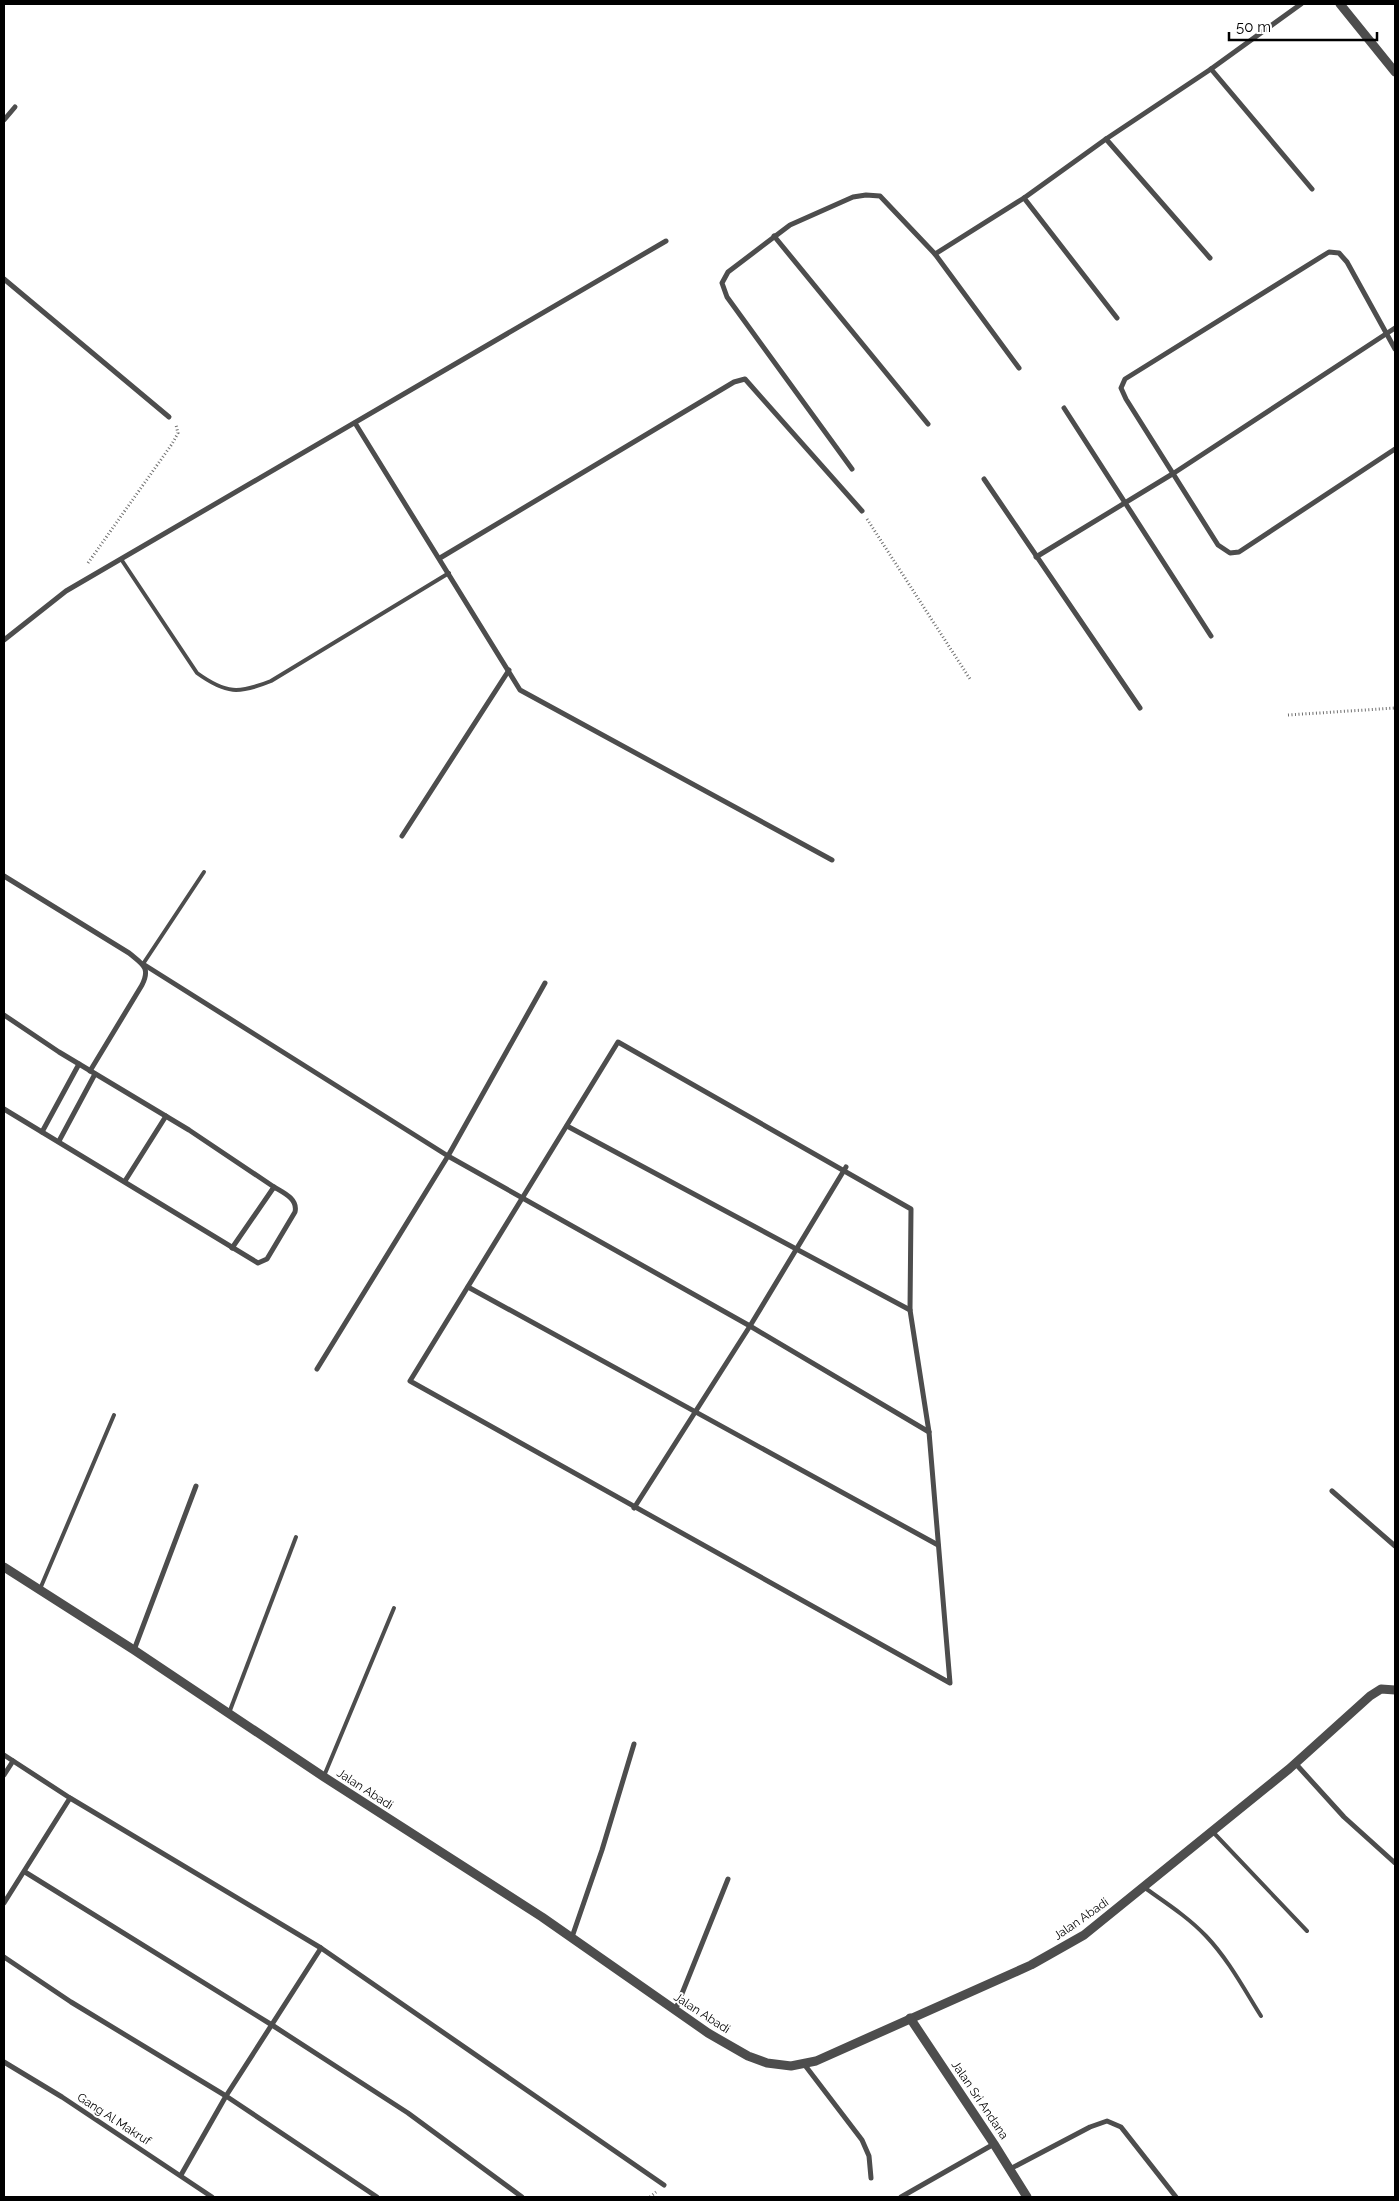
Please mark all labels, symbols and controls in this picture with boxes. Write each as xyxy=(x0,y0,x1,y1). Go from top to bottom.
scale bar xyxy=(1229,10,1376,42)
text: 50 m xyxy=(1236,18,1271,36)
street label: Jalan Abadi xyxy=(334,1766,396,1812)
street label: Jalan Abadi xyxy=(1051,1895,1111,1943)
street label: Jalan Abadi xyxy=(671,1990,733,2036)
street label: Jalan Sri Andana xyxy=(949,2058,1011,2142)
street label: Gang Al Makruf xyxy=(75,2090,154,2149)

